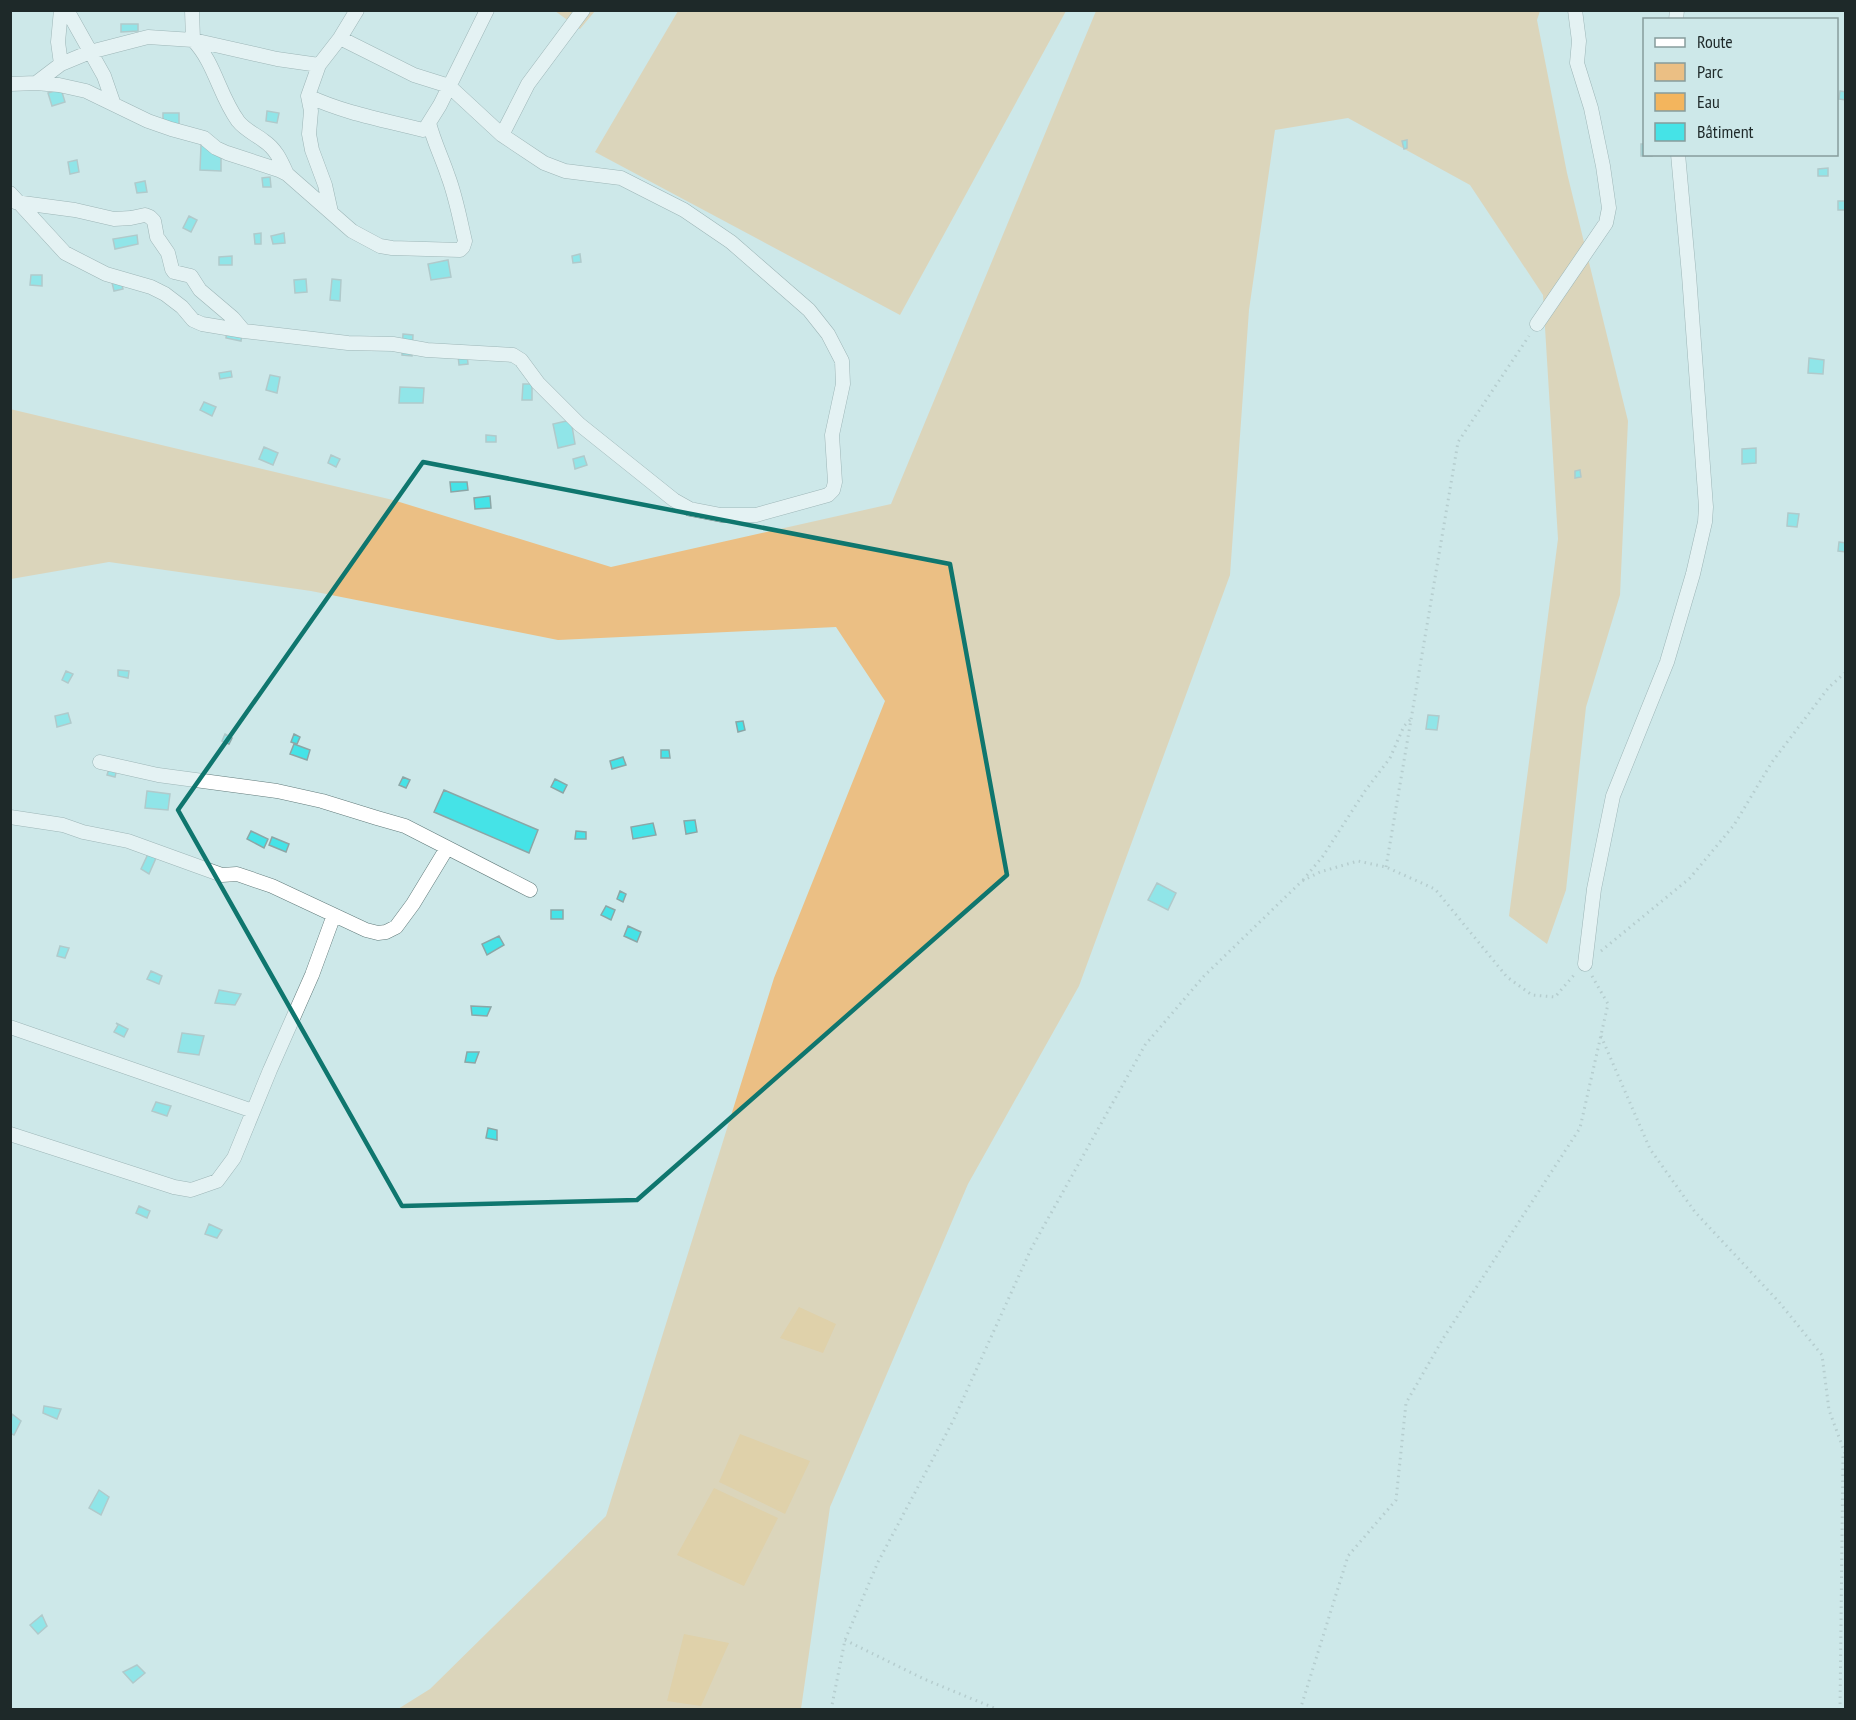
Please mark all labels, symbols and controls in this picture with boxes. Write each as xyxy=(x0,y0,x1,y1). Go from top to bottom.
legend xyxy=(1643,18,1838,156)
text: Route xyxy=(1697,30,1733,53)
text: Parc xyxy=(1697,60,1724,83)
text: Eau xyxy=(1697,90,1720,113)
text: Bâtiment xyxy=(1697,120,1754,143)

